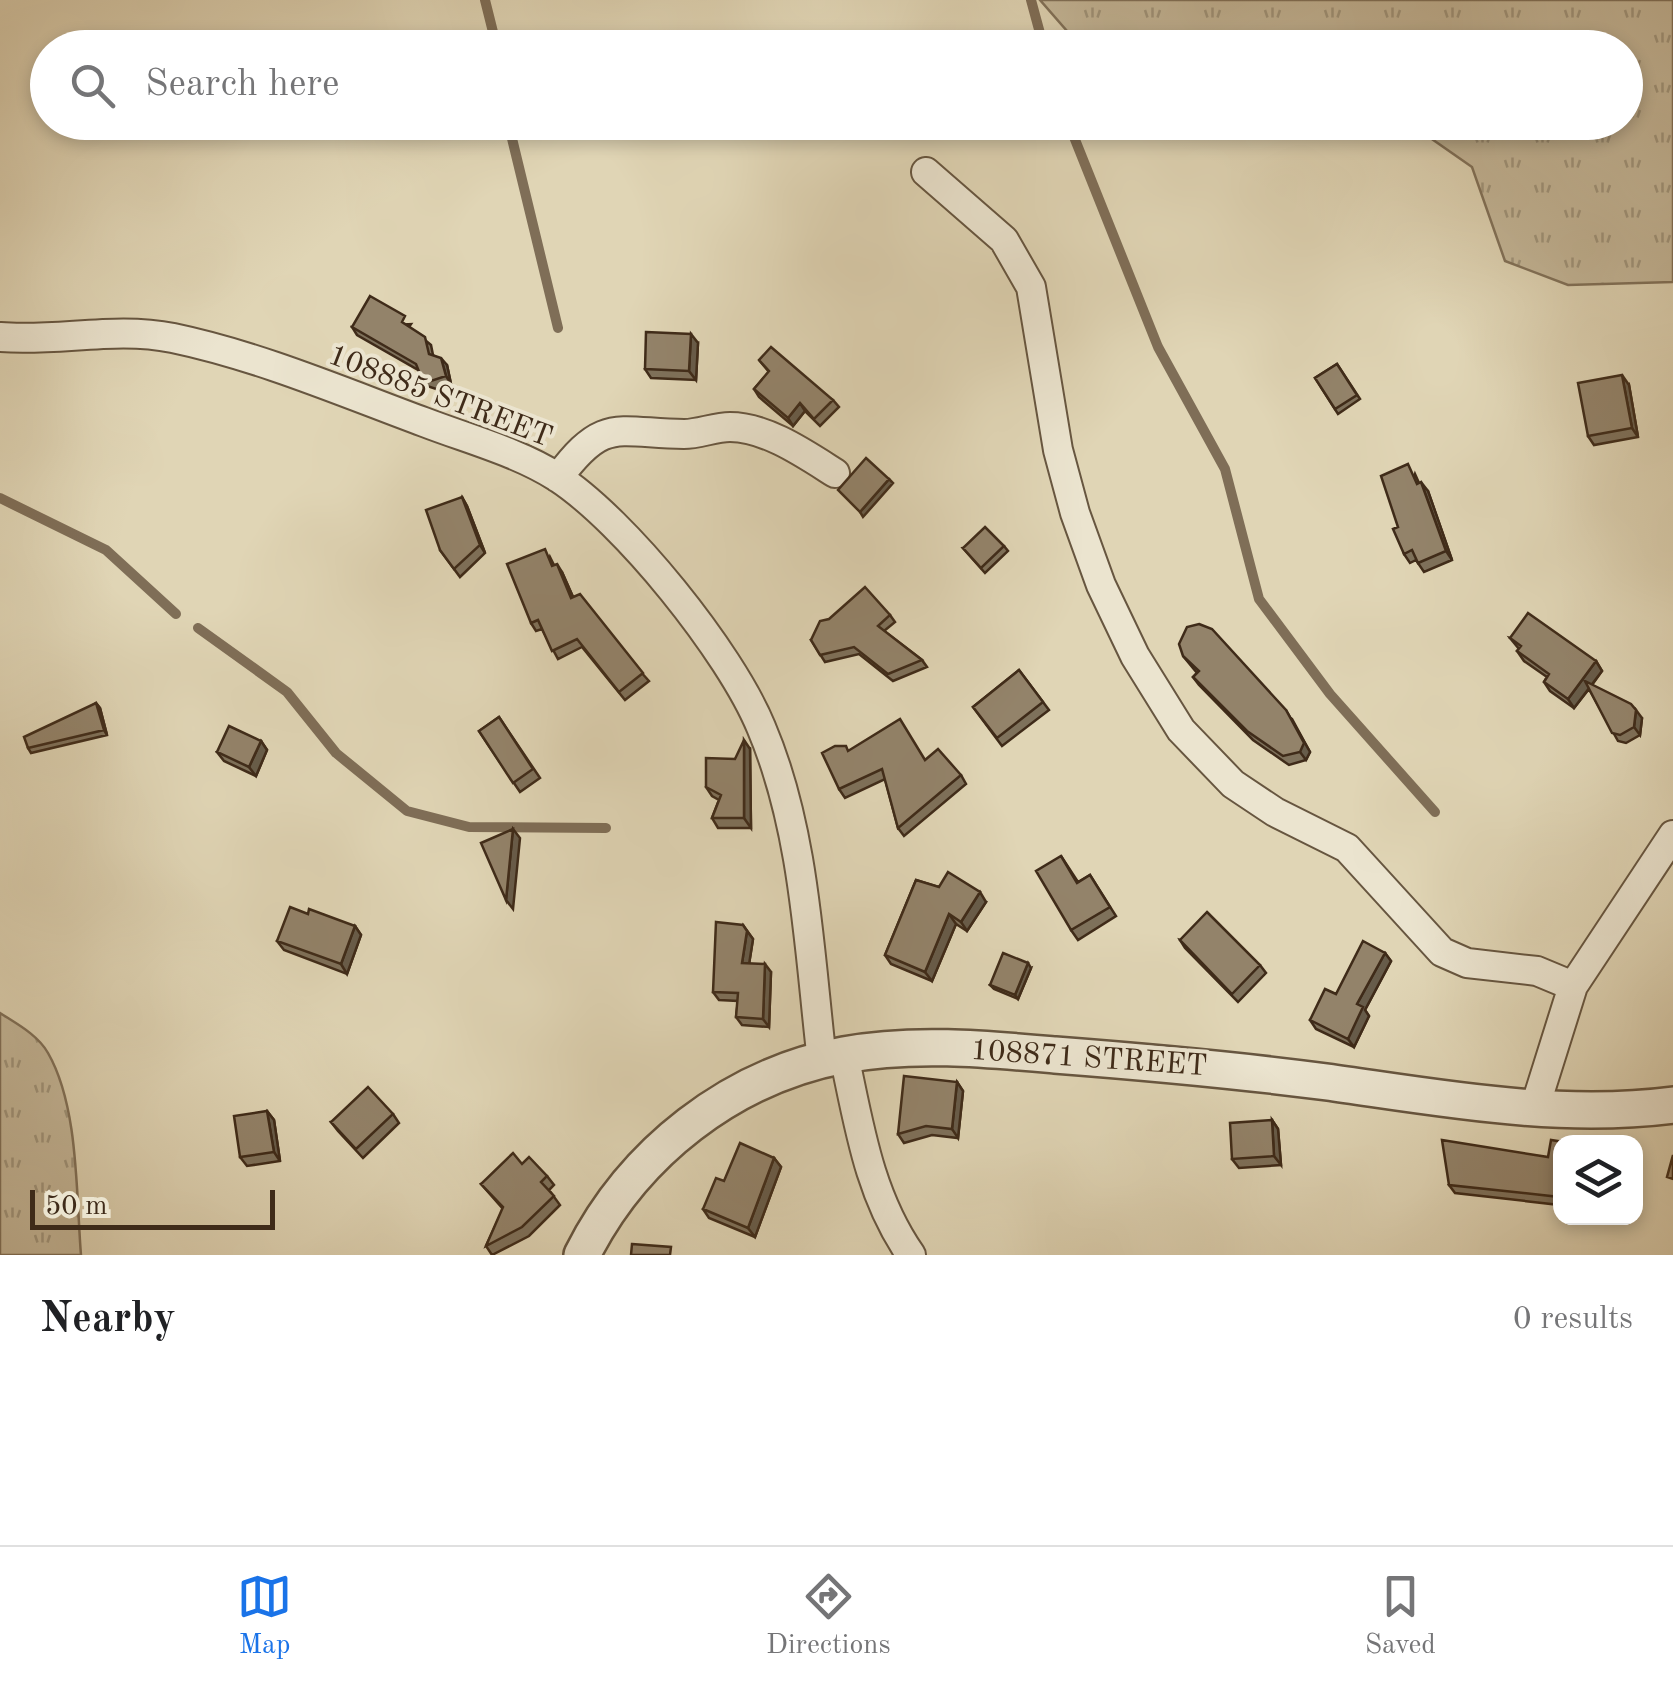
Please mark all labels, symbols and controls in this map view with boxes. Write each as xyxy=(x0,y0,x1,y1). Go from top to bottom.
search box xyxy=(30,30,1643,140)
icon: search xyxy=(65,58,120,113)
text: Search here xyxy=(145,66,340,104)
street label: 108885 STREET xyxy=(324,341,556,453)
street label: 108871 STREET xyxy=(970,1036,1208,1082)
map controls xyxy=(1553,1135,1643,1225)
button: layers xyxy=(1553,1135,1643,1225)
scale bar xyxy=(30,1185,275,1230)
text: 50 m xyxy=(45,1193,108,1221)
text: Nearby xyxy=(40,1299,176,1341)
text: 0 results xyxy=(1513,1304,1633,1336)
tab: Map xyxy=(237,1569,292,1664)
tab: Directions xyxy=(766,1569,891,1664)
tab: Saved xyxy=(1365,1569,1436,1664)

